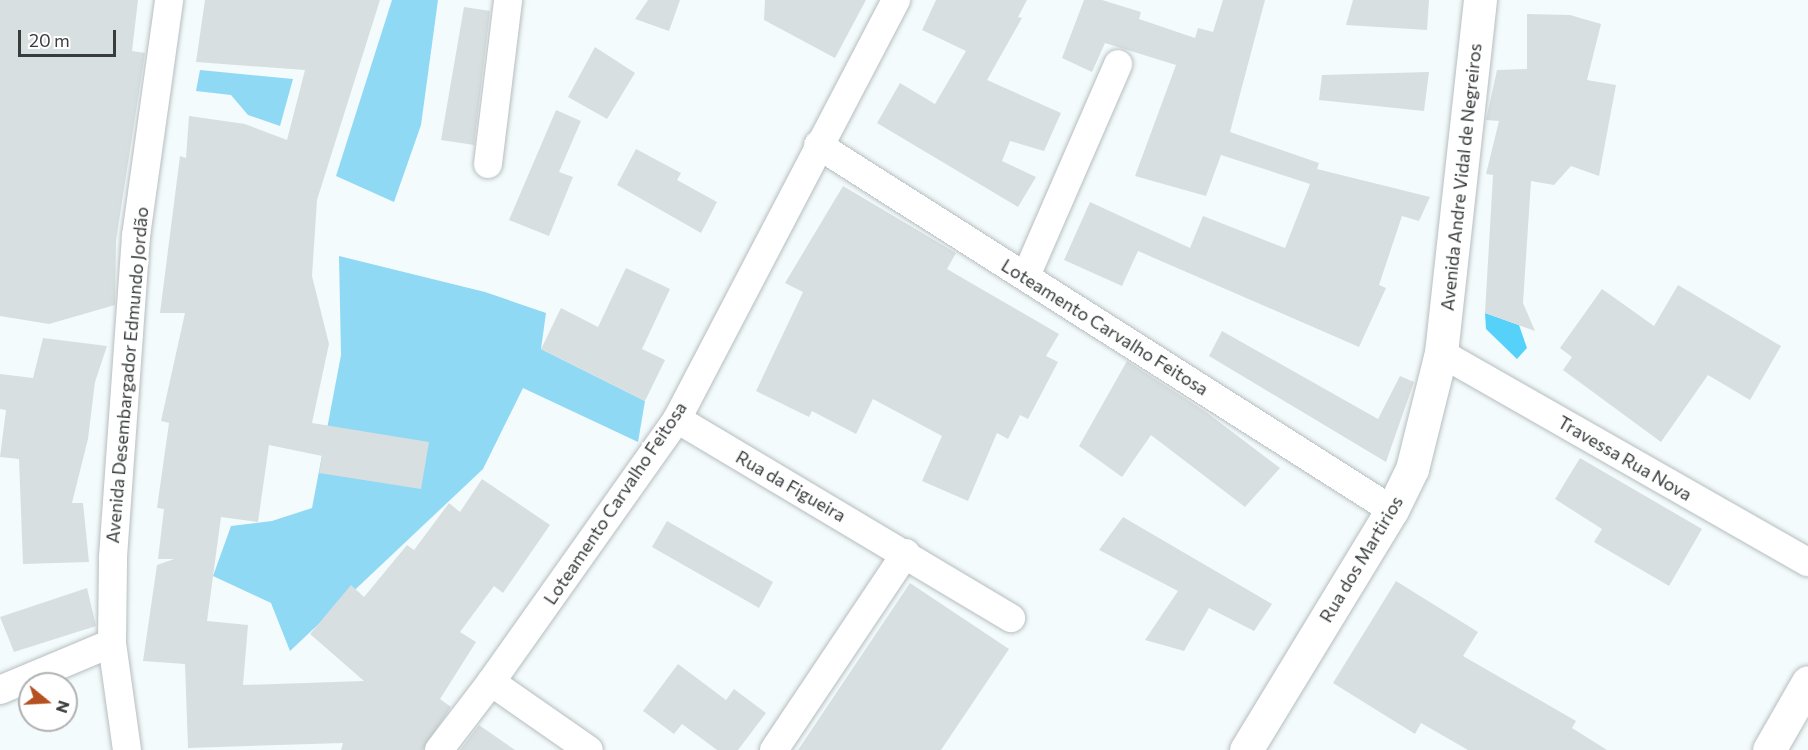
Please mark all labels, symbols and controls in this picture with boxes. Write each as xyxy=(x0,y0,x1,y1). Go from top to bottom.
scale bar xyxy=(21,18,118,56)
text: 20 m xyxy=(29,29,70,51)
street label: Avenida Andre Vidal de Negreiros xyxy=(1436,42,1486,312)
street label: Avenida Desembargador Edmundo Jordão xyxy=(102,206,152,544)
street label: Loteamento Carvalho Feitosa xyxy=(998,254,1212,400)
street label: Loteamento Carvalho Feitosa xyxy=(539,397,691,609)
street label: Travessa Rua Nova xyxy=(1554,411,1696,505)
street label: Rua da Figueira xyxy=(732,446,850,526)
street label: Rua dos Martirios xyxy=(1315,492,1407,626)
north arrow xyxy=(18,672,78,732)
text: N xyxy=(53,698,75,716)

